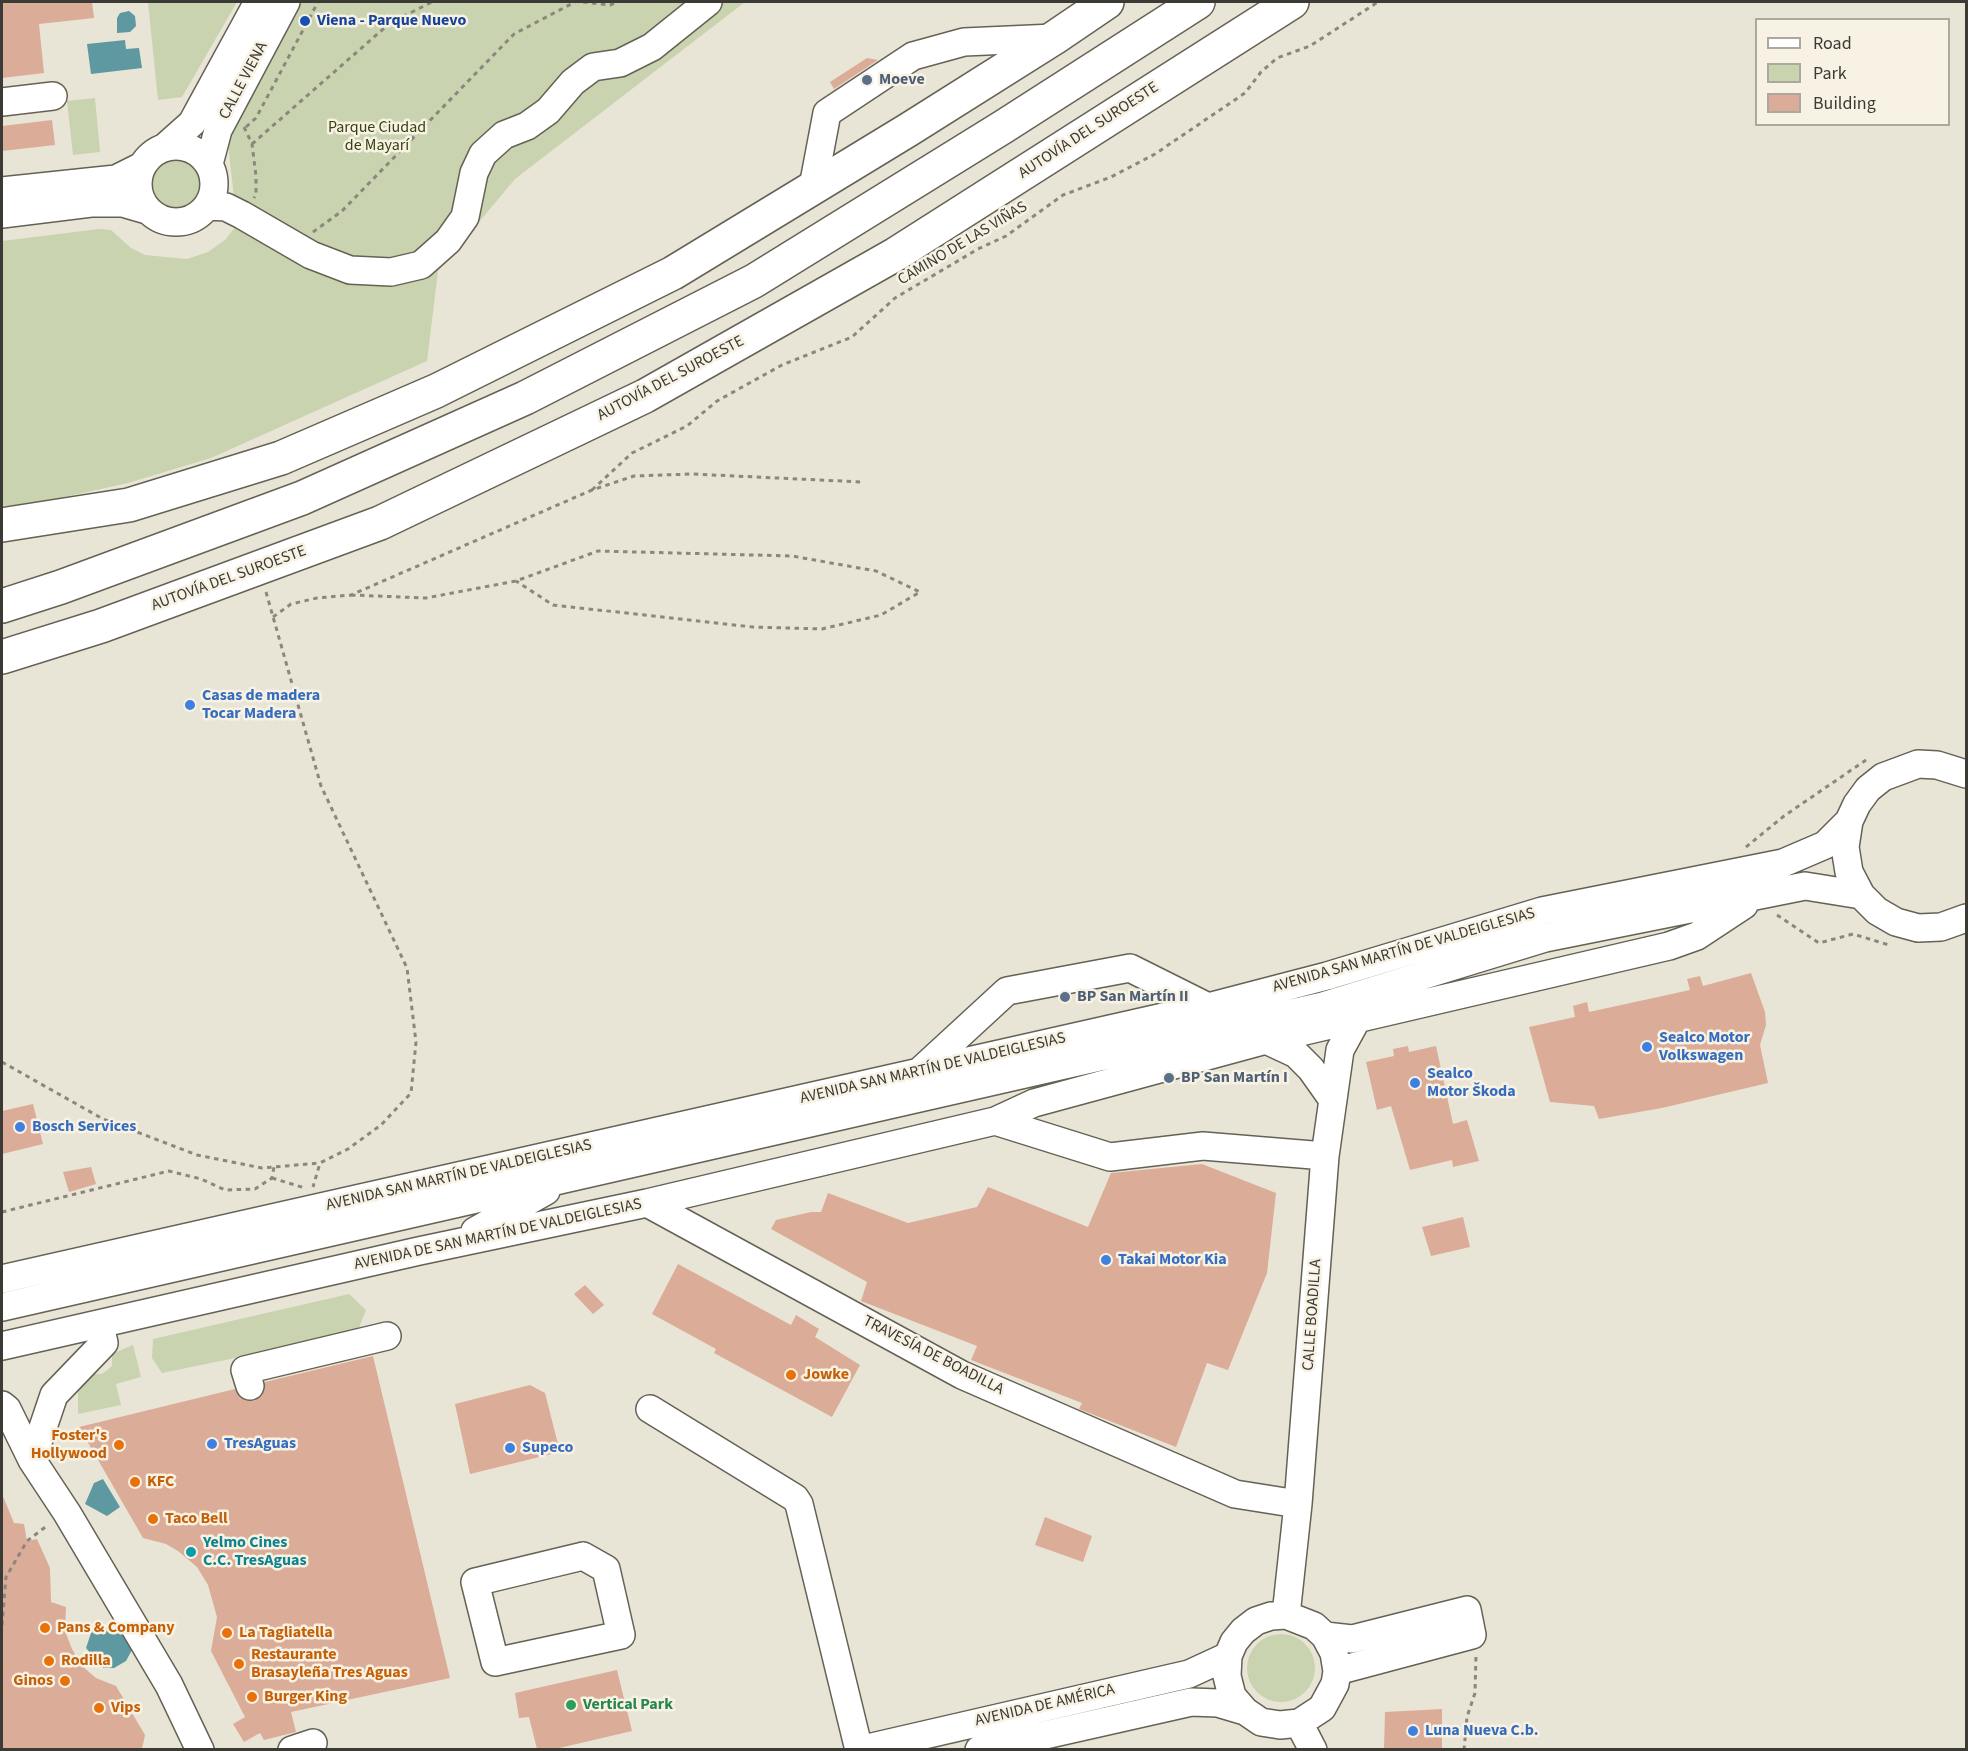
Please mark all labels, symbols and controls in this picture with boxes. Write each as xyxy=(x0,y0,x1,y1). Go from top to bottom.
place label: Viena - Parque Nuevo xyxy=(317,11,466,31)
marker: Viena - Parque Nuevo xyxy=(298,14,312,28)
legend xyxy=(1755,18,1950,126)
text: Road xyxy=(1813,31,1852,56)
street label: CALLE VIENA xyxy=(216,39,272,123)
text: Park xyxy=(1813,61,1847,86)
place label: Moeve xyxy=(879,70,925,90)
marker: Moeve xyxy=(860,73,874,87)
street label: AUTOVÍA DEL SUROESTE xyxy=(1015,78,1163,184)
text: Building xyxy=(1813,91,1876,116)
park label: Parque Ciudad de Mayarí xyxy=(328,118,426,156)
street label: CAMINO DE LAS VIÑAS xyxy=(895,198,1031,290)
street label: AUTOVÍA DEL SUROESTE xyxy=(594,332,748,426)
street label: AUTOVÍA DEL SUROESTE xyxy=(149,542,309,616)
place label: Casas de madera Tocar Madera xyxy=(202,686,320,724)
marker: Casas de madera Tocar Madera xyxy=(183,698,197,712)
street label: AVENIDA SAN MARTÍN DE VALDEIGLESIAS xyxy=(1271,904,1537,998)
place label: BP San Martín II xyxy=(1077,987,1189,1007)
marker: BP San Martín II xyxy=(1058,990,1072,1004)
place label: Sealco Motor Volkswagen xyxy=(1659,1028,1750,1066)
street label: AVENIDA SAN MARTÍN DE VALDEIGLESIAS xyxy=(798,1029,1068,1109)
marker: Sealco Motor Volkswagen xyxy=(1640,1040,1654,1054)
place label: Sealco Motor Škoda xyxy=(1427,1064,1516,1102)
place label: BP San Martín I xyxy=(1181,1068,1288,1088)
marker: BP San Martín I xyxy=(1162,1071,1176,1085)
marker: Sealco Motor Škoda xyxy=(1408,1076,1422,1090)
place label: Bosch Services xyxy=(32,1117,136,1137)
marker: Bosch Services xyxy=(13,1120,27,1134)
street label: AVENIDA SAN MARTÍN DE VALDEIGLESIAS xyxy=(324,1136,594,1216)
street label: AVENIDA DE SAN MARTÍN DE VALDEIGLESIAS xyxy=(352,1195,644,1275)
place label: Takai Motor Kia xyxy=(1118,1250,1227,1270)
marker: Takai Motor Kia xyxy=(1099,1253,1113,1267)
street label: CALLE BOADILLA xyxy=(1300,1259,1326,1371)
street label: TRAVESÍA DE BOADILLA xyxy=(859,1312,1007,1400)
place label: Jowke xyxy=(803,1365,849,1385)
marker: Jowke xyxy=(784,1368,798,1382)
place label: Foster's Hollywood xyxy=(31,1426,107,1464)
place label: TresAguas xyxy=(224,1434,296,1454)
marker: TresAguas xyxy=(205,1437,219,1451)
marker: Foster's Hollywood xyxy=(112,1438,126,1452)
place label: Supeco xyxy=(522,1438,573,1458)
marker: Supeco xyxy=(503,1441,517,1455)
place label: KFC xyxy=(147,1472,174,1492)
marker: KFC xyxy=(128,1475,142,1489)
place label: Taco Bell xyxy=(165,1509,228,1529)
marker: Taco Bell xyxy=(146,1512,160,1526)
place label: Yelmo Cines C.C. TresAguas xyxy=(203,1533,307,1571)
marker: Yelmo Cines C.C. TresAguas xyxy=(184,1545,198,1559)
place label: Pans & Company xyxy=(57,1618,175,1638)
marker: Pans & Company xyxy=(38,1621,52,1635)
place label: La Tagliatella xyxy=(239,1623,333,1643)
marker: La Tagliatella xyxy=(220,1626,234,1640)
place label: Restaurante Brasayleña Tres Aguas xyxy=(251,1645,408,1683)
place label: Rodilla xyxy=(61,1651,111,1671)
marker: Rodilla xyxy=(42,1654,56,1668)
marker: Restaurante Brasayleña Tres Aguas xyxy=(232,1657,246,1671)
place label: Ginos xyxy=(13,1671,53,1691)
marker: Ginos xyxy=(58,1674,72,1688)
street label: AVENIDA DE AMÉRICA xyxy=(973,1681,1117,1731)
place label: Burger King xyxy=(264,1687,347,1707)
marker: Burger King xyxy=(245,1690,259,1704)
place label: Vertical Park xyxy=(583,1695,673,1715)
place label: Vips xyxy=(111,1698,140,1718)
marker: Vertical Park xyxy=(564,1698,578,1712)
marker: Vips xyxy=(92,1701,106,1715)
place label: Luna Nueva C.b. xyxy=(1425,1721,1539,1741)
marker: Luna Nueva C.b. xyxy=(1406,1724,1420,1738)

